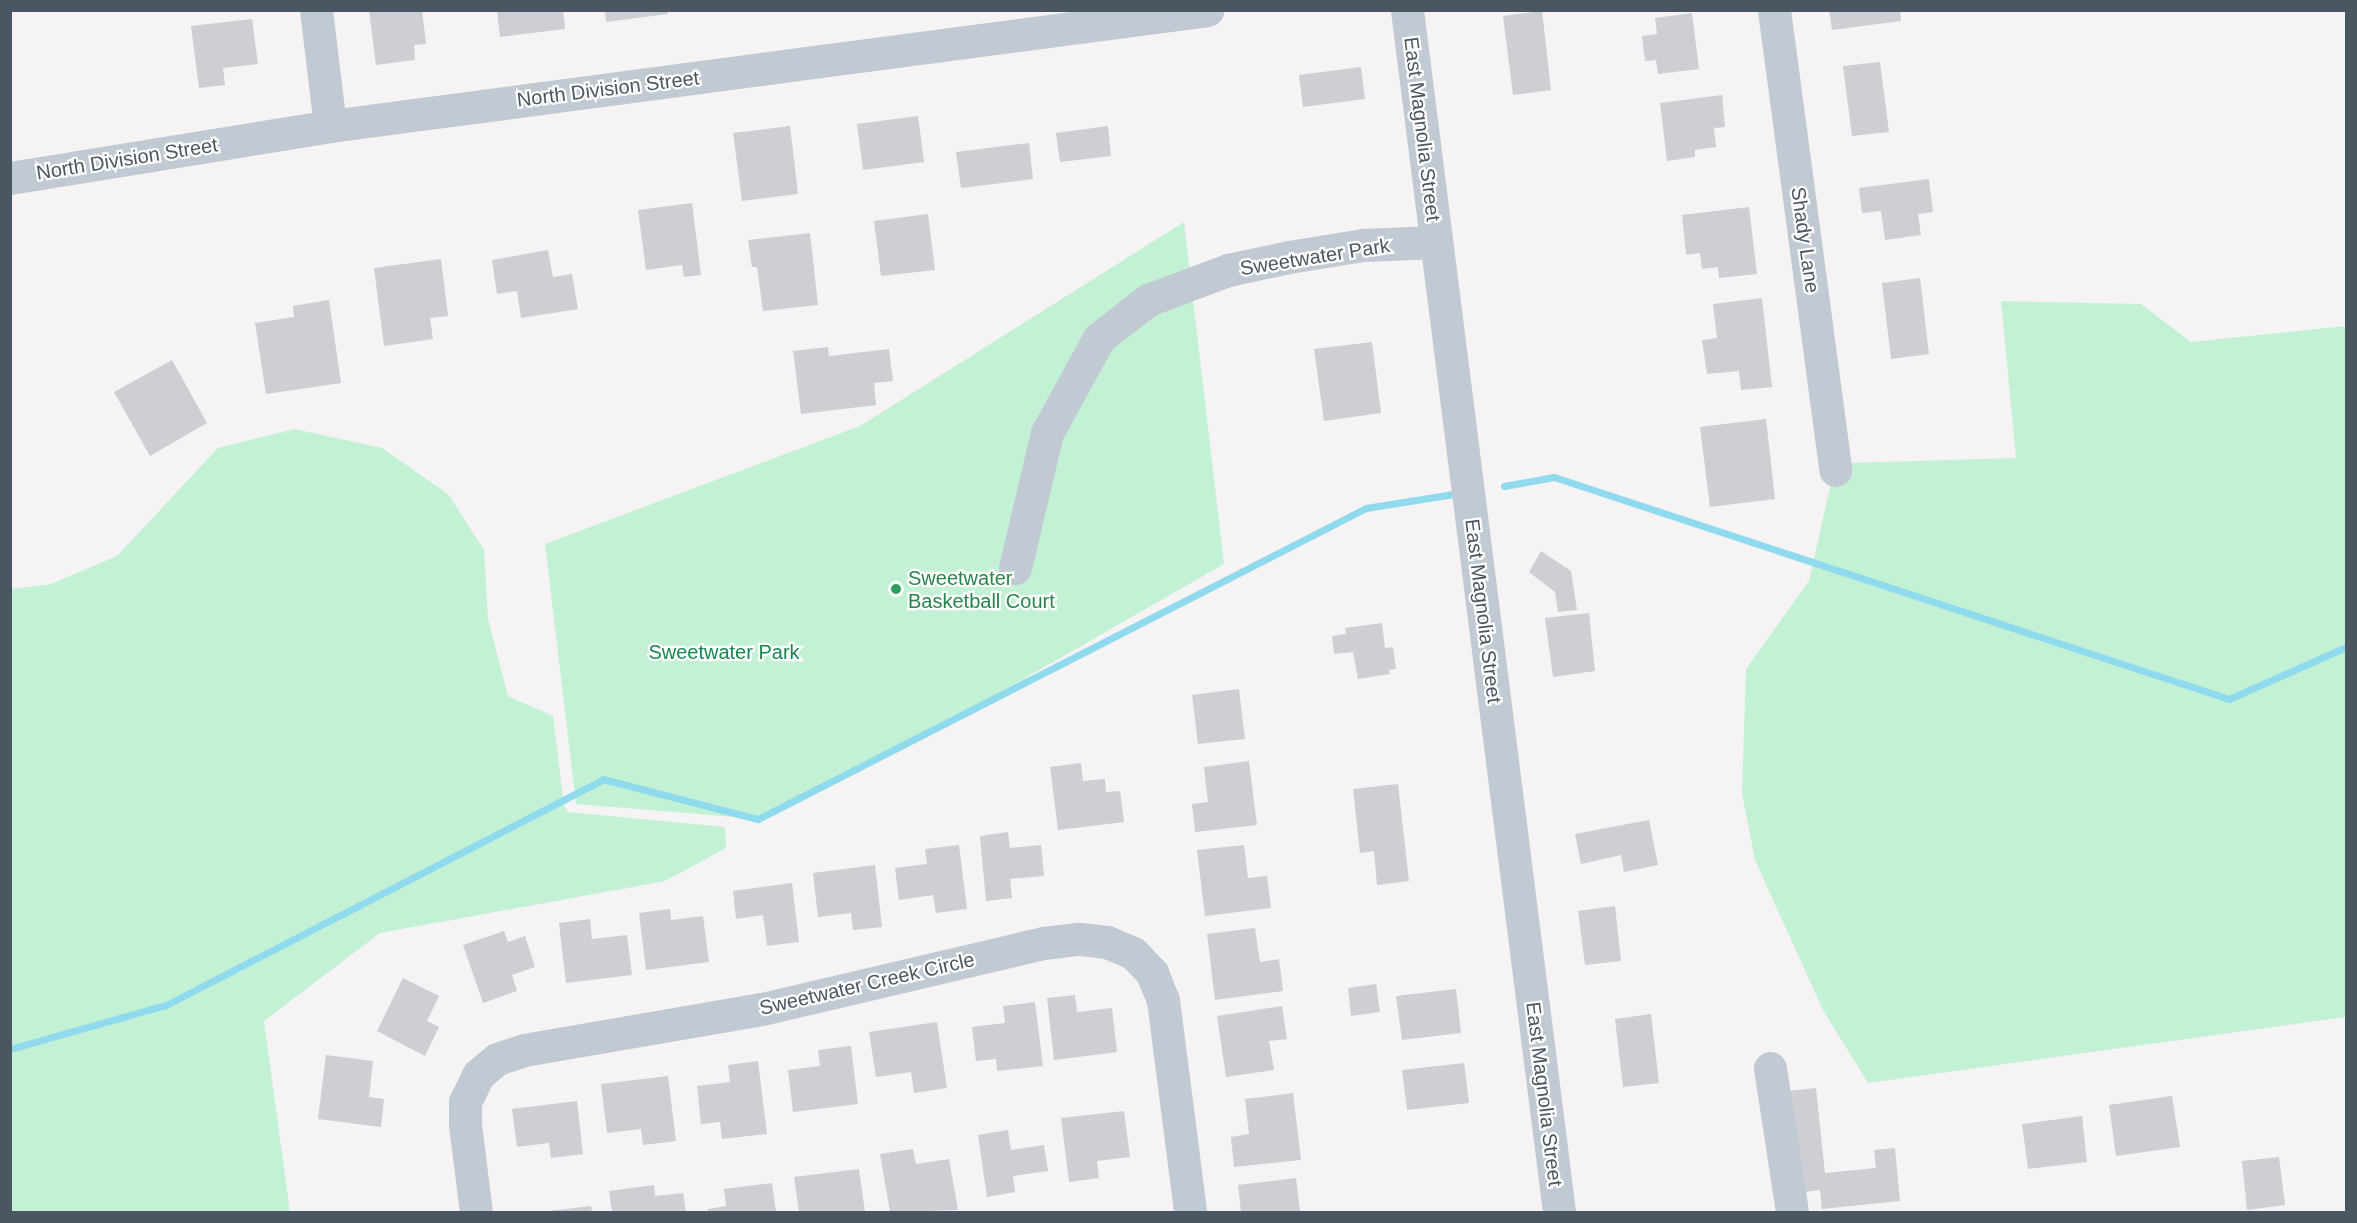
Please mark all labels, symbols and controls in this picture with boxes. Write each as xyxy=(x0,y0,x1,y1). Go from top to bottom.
street label: East Magnolia Street xyxy=(1399,35,1445,223)
street label: North Division Street xyxy=(516,66,700,112)
street label: North Division Street xyxy=(35,133,219,185)
street label: Shady Lane xyxy=(1786,185,1824,295)
street label: Sweetwater Park xyxy=(1238,233,1392,281)
street label: East Magnolia Street xyxy=(1460,517,1506,705)
place label: Sweetwater Basketball Court xyxy=(908,566,1055,613)
marker: Sweetwater Basketball Court xyxy=(889,582,903,596)
park label: Sweetwater Park xyxy=(648,640,800,664)
street label: Sweetwater Creek Circle xyxy=(757,948,977,1020)
street label: East Magnolia Street xyxy=(1521,1000,1567,1188)

